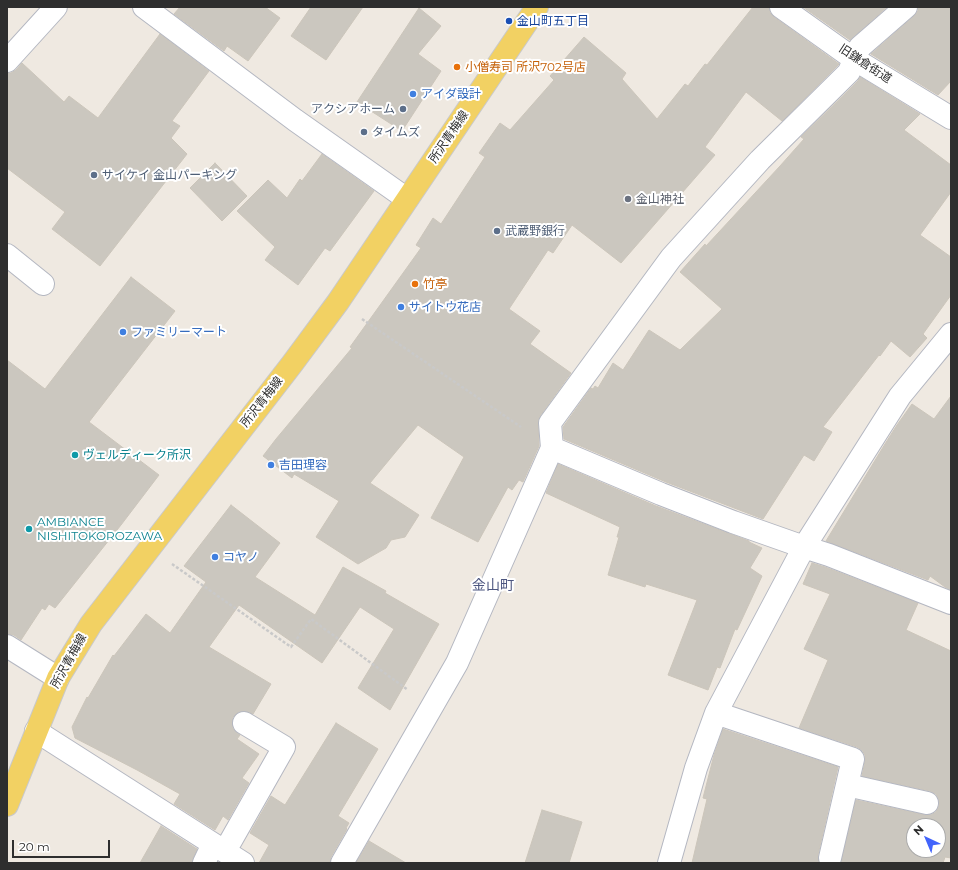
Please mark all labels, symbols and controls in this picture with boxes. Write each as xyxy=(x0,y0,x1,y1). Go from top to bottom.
place label: 金山町五丁目 xyxy=(517,14,589,28)
marker: 金山町五丁目 xyxy=(504,16,514,26)
street label: 旧鎌倉街道 xyxy=(836,42,894,86)
place label: 小僧寿司 所沢702号店 xyxy=(465,60,586,74)
marker: 小僧寿司 所沢702号店 xyxy=(452,62,462,72)
place label: アイダ設計 xyxy=(421,87,481,101)
marker: アイダ設計 xyxy=(408,89,418,99)
place label: アクシアホーム xyxy=(311,102,395,116)
marker: アクシアホーム xyxy=(398,104,408,114)
street label: 所沢青梅線 xyxy=(426,108,472,166)
place label: タイムズ xyxy=(372,125,420,139)
marker: タイムズ xyxy=(359,127,369,137)
place label: サイケイ 金山パーキング xyxy=(102,168,237,182)
marker: サイケイ 金山パーキング xyxy=(89,170,99,180)
place label: 金山神社 xyxy=(636,192,684,206)
marker: 金山神社 xyxy=(623,194,633,204)
place label: 武蔵野銀行 xyxy=(505,224,565,238)
marker: 武蔵野銀行 xyxy=(492,226,502,236)
place label: 竹亭 xyxy=(423,277,447,291)
marker: 竹亭 xyxy=(410,279,420,289)
place label: サイトウ花店 xyxy=(409,300,481,314)
marker: サイトウ花店 xyxy=(396,302,406,312)
place label: ファミリーマート xyxy=(131,325,227,339)
marker: ファミリーマート xyxy=(118,327,128,337)
street label: 所沢青梅線 xyxy=(238,374,286,430)
place label: ヴェルディーク所沢 xyxy=(83,448,191,462)
marker: ヴェルディーク所沢 xyxy=(70,450,80,460)
place label: 吉田理容 xyxy=(279,458,327,472)
marker: 吉田理容 xyxy=(266,460,276,470)
place label: AMBIANCE NISHITOKOROZAWA xyxy=(37,515,162,543)
marker: AMBIANCE NISHITOKOROZAWA xyxy=(24,524,34,534)
place label: コヤノ xyxy=(223,550,259,564)
marker: コヤノ xyxy=(210,552,220,562)
district label: 金山町 xyxy=(472,578,514,594)
street label: 所沢青梅線 xyxy=(48,631,90,691)
north arrow xyxy=(906,818,946,858)
text: N xyxy=(910,822,926,838)
scale bar xyxy=(14,832,112,858)
text: 20 m xyxy=(19,839,50,854)

